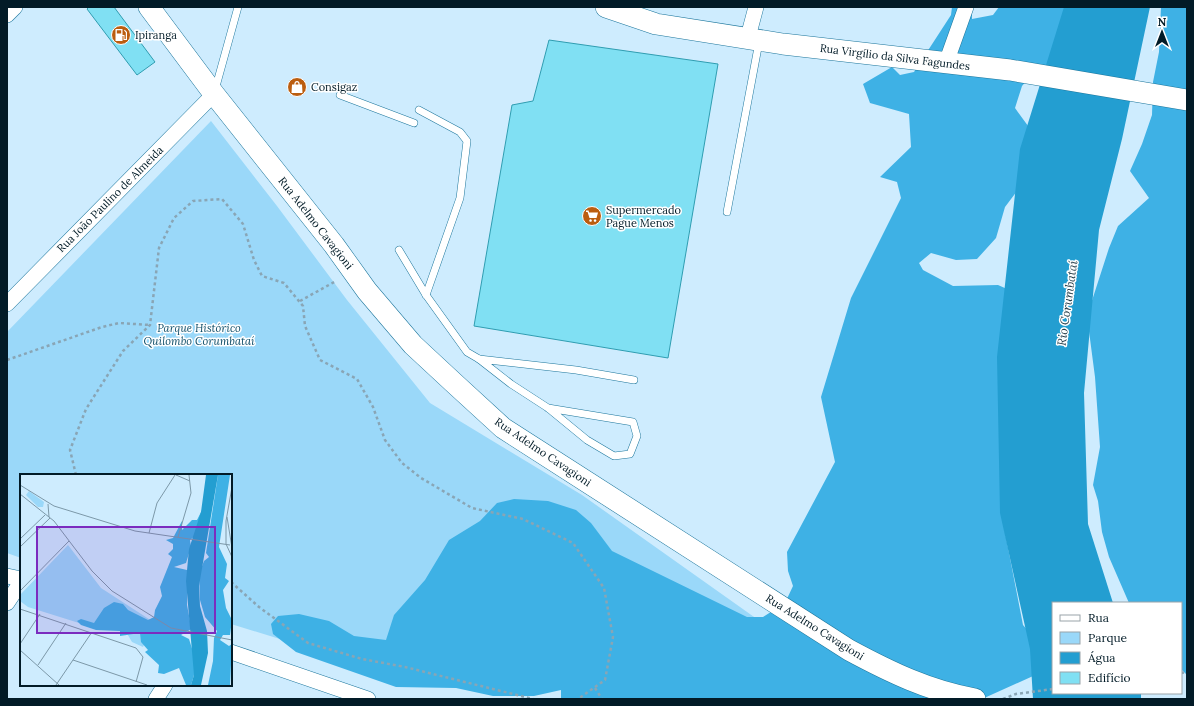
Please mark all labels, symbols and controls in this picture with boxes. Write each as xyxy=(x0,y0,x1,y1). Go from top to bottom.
north arrow xyxy=(1142,12,1182,52)
text: N xyxy=(1158,15,1167,29)
fuel station icon: Ipiranga xyxy=(110,24,132,46)
place label: Ipiranga xyxy=(135,28,177,42)
street label: Rua Virgílio da Silva Fagundes xyxy=(819,41,971,73)
shop icon: Consigaz xyxy=(286,76,308,98)
place label: Consigaz xyxy=(311,80,358,94)
street label: Rua João Paulino de Almeida xyxy=(54,143,166,255)
street label: Rua Adelmo Cavagioni xyxy=(276,174,356,272)
place label: Supermercado Pague Menos xyxy=(606,203,681,230)
supermarket icon: Supermercado Pague Menos xyxy=(581,205,603,227)
water label: Rio Corumbataí xyxy=(1054,259,1080,347)
park label: Parque Histórico Quilombo Corumbataí xyxy=(143,321,255,348)
street label: Rua Adelmo Cavagioni xyxy=(492,414,594,490)
inset map xyxy=(20,474,232,686)
street label: Rua Adelmo Cavagioni xyxy=(763,591,867,663)
legend xyxy=(1052,602,1182,694)
text: Rua xyxy=(1088,610,1109,625)
text: Parque xyxy=(1088,630,1128,645)
text: Água xyxy=(1087,650,1116,665)
text: Edifício xyxy=(1088,670,1131,685)

